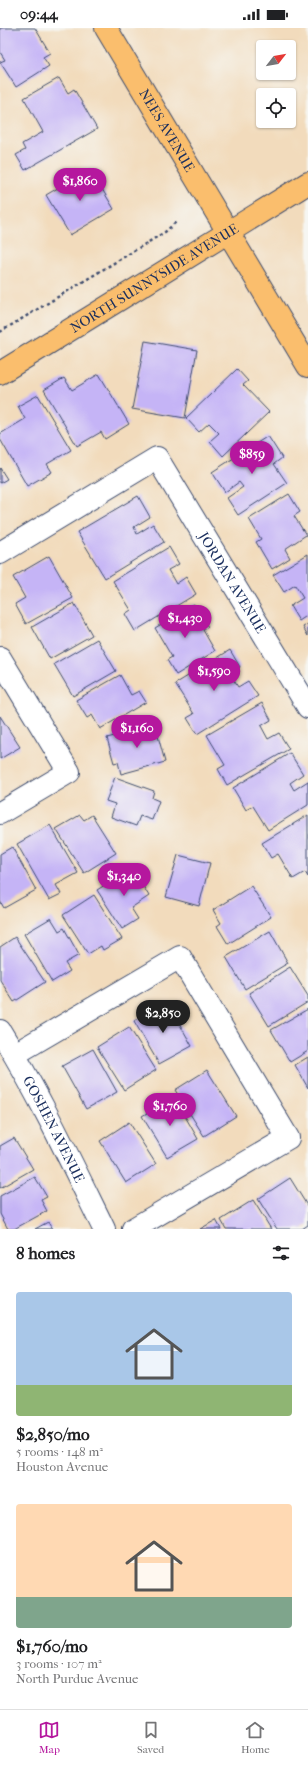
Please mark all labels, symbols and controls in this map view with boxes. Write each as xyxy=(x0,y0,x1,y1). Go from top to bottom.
text: 09:44 xyxy=(20,5,58,23)
north arrow xyxy=(256,40,296,80)
map controls xyxy=(256,40,296,128)
street label: NEES AVENUE xyxy=(136,85,199,175)
button: locate xyxy=(256,88,296,128)
pin: $1,860 xyxy=(47,168,113,202)
text: $1,860 xyxy=(62,173,98,188)
street label: NORTH SUNNYSIDE AVENUE xyxy=(67,219,242,336)
pin: $859 xyxy=(228,441,276,475)
text: $859 xyxy=(239,446,265,461)
street label: JORDAN AVENUE xyxy=(195,528,270,637)
pin: $1,430 xyxy=(152,605,218,639)
text: $1,430 xyxy=(167,610,203,625)
pin: $1,590 xyxy=(181,658,247,692)
text: $1,590 xyxy=(197,663,231,678)
pin: $1,160 xyxy=(104,715,170,749)
text: $1,160 xyxy=(120,720,154,735)
pin: $1,340 xyxy=(91,863,157,897)
text: $1,340 xyxy=(107,868,141,883)
pin: $2,850 xyxy=(130,1000,196,1034)
text: $2,850 xyxy=(145,1005,181,1020)
street label: GOSHEN AVENUE xyxy=(19,1073,88,1186)
pin: $1,760 xyxy=(137,1093,203,1127)
text: $1,760 xyxy=(153,1098,187,1113)
icon: filters xyxy=(270,1242,292,1264)
text: 8 homes xyxy=(16,1243,75,1263)
icon: home xyxy=(118,1318,190,1390)
text: $2,850/mo xyxy=(16,1424,90,1444)
text: 5 rooms · 148 m² xyxy=(16,1444,103,1459)
text: Houston Avenue xyxy=(16,1459,108,1474)
icon: home xyxy=(118,1530,190,1602)
text: $1,760/mo xyxy=(16,1636,88,1656)
text: 3 rooms · 107 m² xyxy=(16,1656,102,1671)
text: North Purdue Avenue xyxy=(16,1671,139,1686)
tab: Map xyxy=(38,1719,60,1756)
tab: Saved xyxy=(137,1719,164,1756)
tab: Home xyxy=(241,1719,270,1756)

